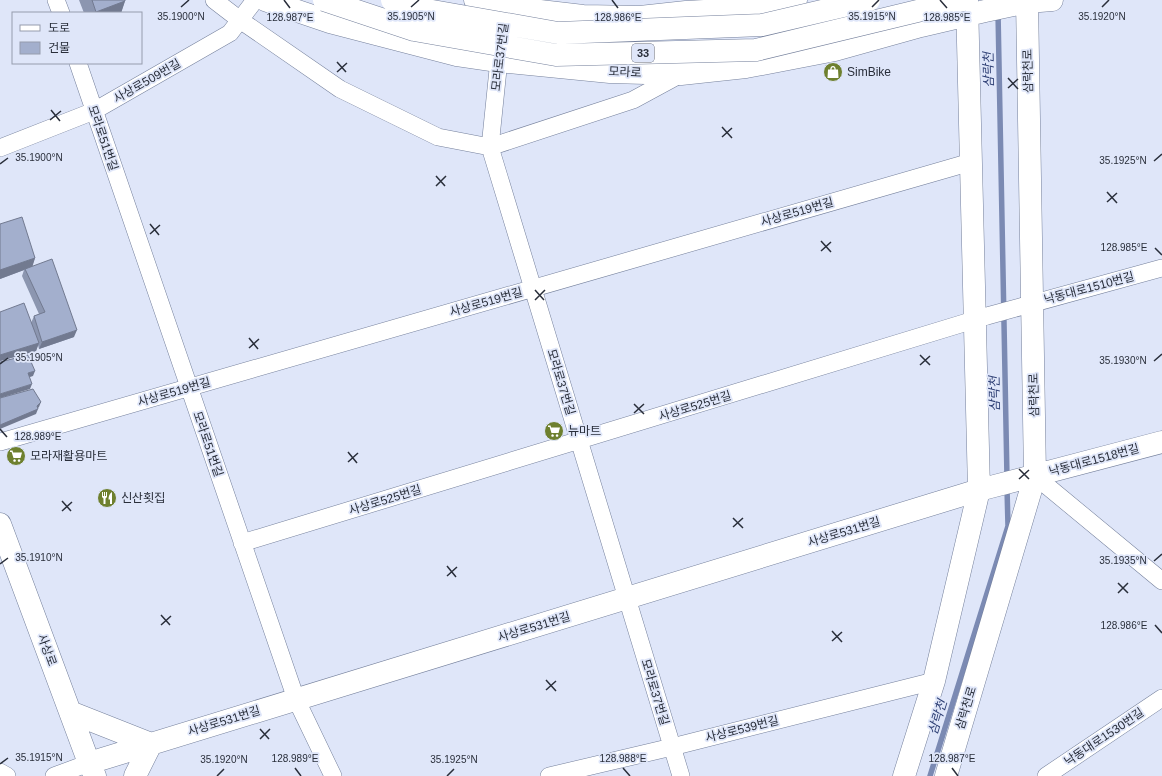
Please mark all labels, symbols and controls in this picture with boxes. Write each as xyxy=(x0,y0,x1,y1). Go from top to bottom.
text: 35.1900°N xyxy=(157,11,205,22)
text: 35.1905°N xyxy=(387,11,435,22)
text: 35.1915°N xyxy=(848,11,896,22)
text: 35.1920°N xyxy=(1078,11,1126,22)
legend xyxy=(12,12,142,64)
text: 128.987°E xyxy=(267,12,314,23)
text: 128.986°E xyxy=(595,12,642,23)
text: 128.985°E xyxy=(924,12,971,23)
text: 도로 xyxy=(48,21,70,35)
street label: 모라로37번길 xyxy=(489,22,511,92)
text: 건물 xyxy=(48,41,70,55)
road number: 33 xyxy=(632,44,654,62)
street label: 삼락천로 xyxy=(1021,49,1035,93)
water label: 삼락천 xyxy=(981,51,996,88)
street label: 사상로509번길 xyxy=(111,56,183,106)
shop icon: SimBike xyxy=(822,61,844,83)
street label: 모라로 xyxy=(608,64,642,80)
place label: SimBike xyxy=(847,65,891,79)
street label: 모라로51번길 xyxy=(85,103,121,173)
text: 35.1900°N xyxy=(15,152,63,163)
text: 35.1925°N xyxy=(1099,155,1147,166)
street label: 사상로519번길 xyxy=(759,195,835,229)
text: 128.985°E xyxy=(1101,242,1148,253)
street label: 낙동대로1510번길 xyxy=(1042,269,1136,307)
street label: 사상로519번길 xyxy=(448,285,524,319)
street label: 모라로37번길 xyxy=(544,347,578,417)
text: 35.1905°N xyxy=(15,352,63,363)
text: 35.1930°N xyxy=(1099,355,1147,366)
street label: 삼락천로 xyxy=(1027,373,1041,417)
street label: 사상로519번길 xyxy=(136,375,212,409)
water label: 삼락천 xyxy=(987,375,1002,412)
street label: 사상로525번길 xyxy=(657,388,733,424)
street label: 모라로51번길 xyxy=(190,409,226,479)
supermarket icon: 뉴마트 xyxy=(543,420,565,442)
place label: 뉴마트 xyxy=(568,424,601,438)
text: 128.989°E xyxy=(15,431,62,442)
street label: 낙동대로1518번길 xyxy=(1047,441,1141,479)
supermarket icon: 모라재활용마트 xyxy=(5,445,27,467)
place label: 모라재활용마트 xyxy=(30,449,107,463)
street label: 사상로525번길 xyxy=(347,482,423,518)
restaurant icon: 신산횟집 xyxy=(96,487,118,509)
place label: 신산횟집 xyxy=(121,491,165,505)
street label: 사상로531번길 xyxy=(806,514,882,550)
text: 35.1910°N xyxy=(15,552,63,563)
text: 35.1935°N xyxy=(1099,555,1147,566)
street label: 사상로531번길 xyxy=(496,609,572,645)
text: 128.986°E xyxy=(1101,620,1148,631)
street label: 사상로 xyxy=(35,632,59,668)
street label: 모라로37번길 xyxy=(638,657,672,727)
street label: 삼락천로 xyxy=(953,685,979,731)
water label: 삼락천 xyxy=(925,697,950,737)
street label: 사상로531번길 xyxy=(186,703,262,739)
street label: 낙동대로1530번길 xyxy=(1062,705,1146,769)
street label: 사상로539번길 xyxy=(704,713,780,745)
text: 35.1915°N xyxy=(15,752,63,763)
text: 128.989°E xyxy=(272,753,319,764)
text: 128.988°E xyxy=(600,753,647,764)
text: 128.987°E xyxy=(929,753,976,764)
text: 35.1920°N xyxy=(200,754,248,765)
text: 35.1925°N xyxy=(430,754,478,765)

